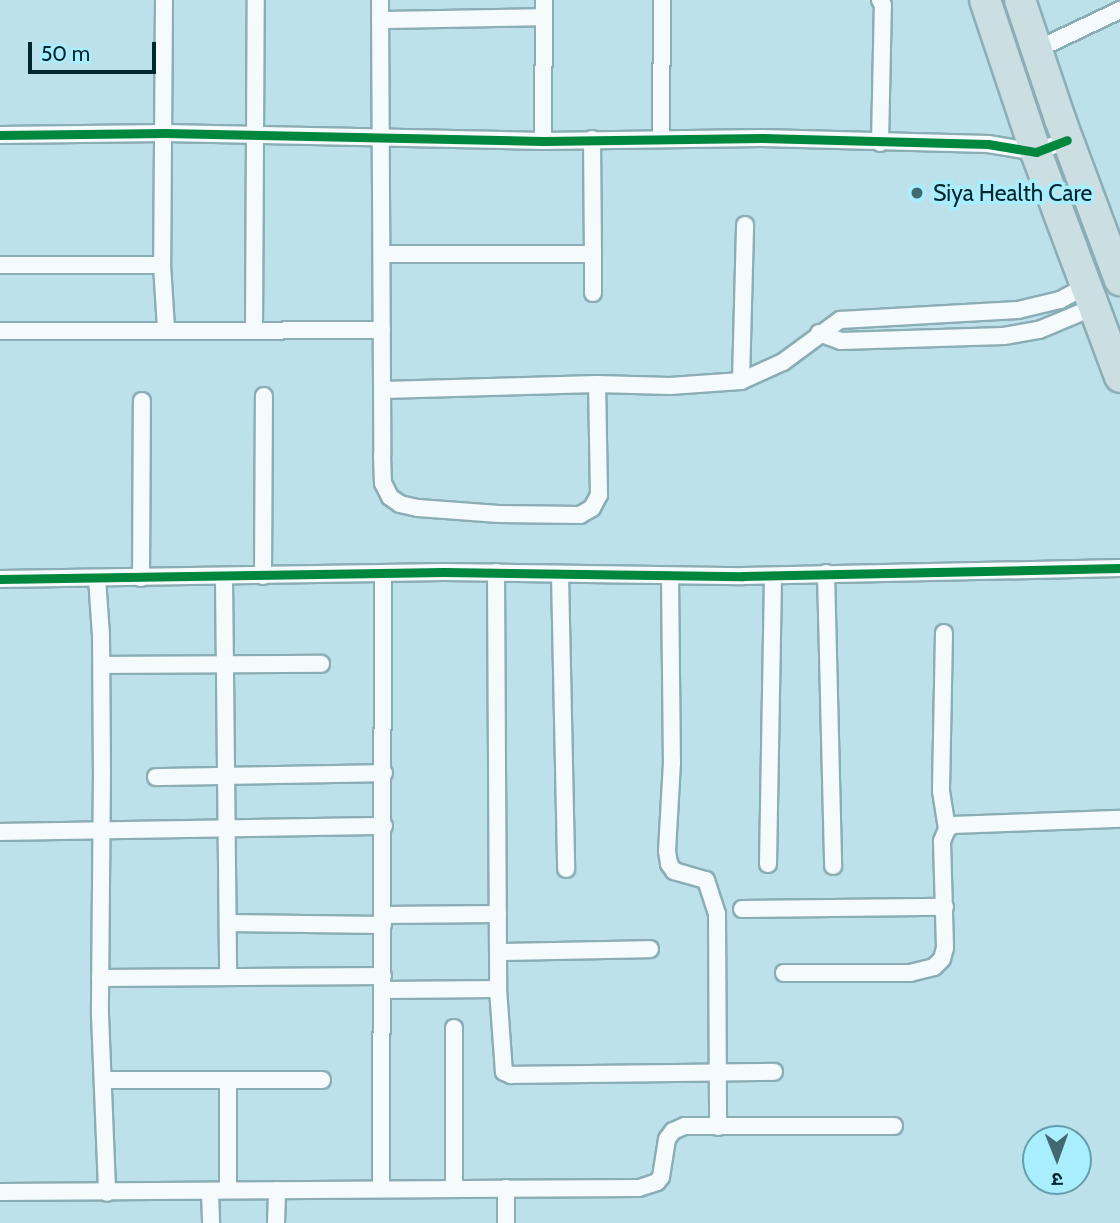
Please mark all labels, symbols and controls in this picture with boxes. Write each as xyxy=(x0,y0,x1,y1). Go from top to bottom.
scale bar xyxy=(32,28,159,72)
text: 50 m xyxy=(41,41,90,66)
place label: Siya Health Care xyxy=(933,179,1092,207)
marker: Siya Health Care xyxy=(907,183,927,203)
north arrow xyxy=(1022,1125,1092,1195)
text: उ xyxy=(1052,1168,1063,1191)

